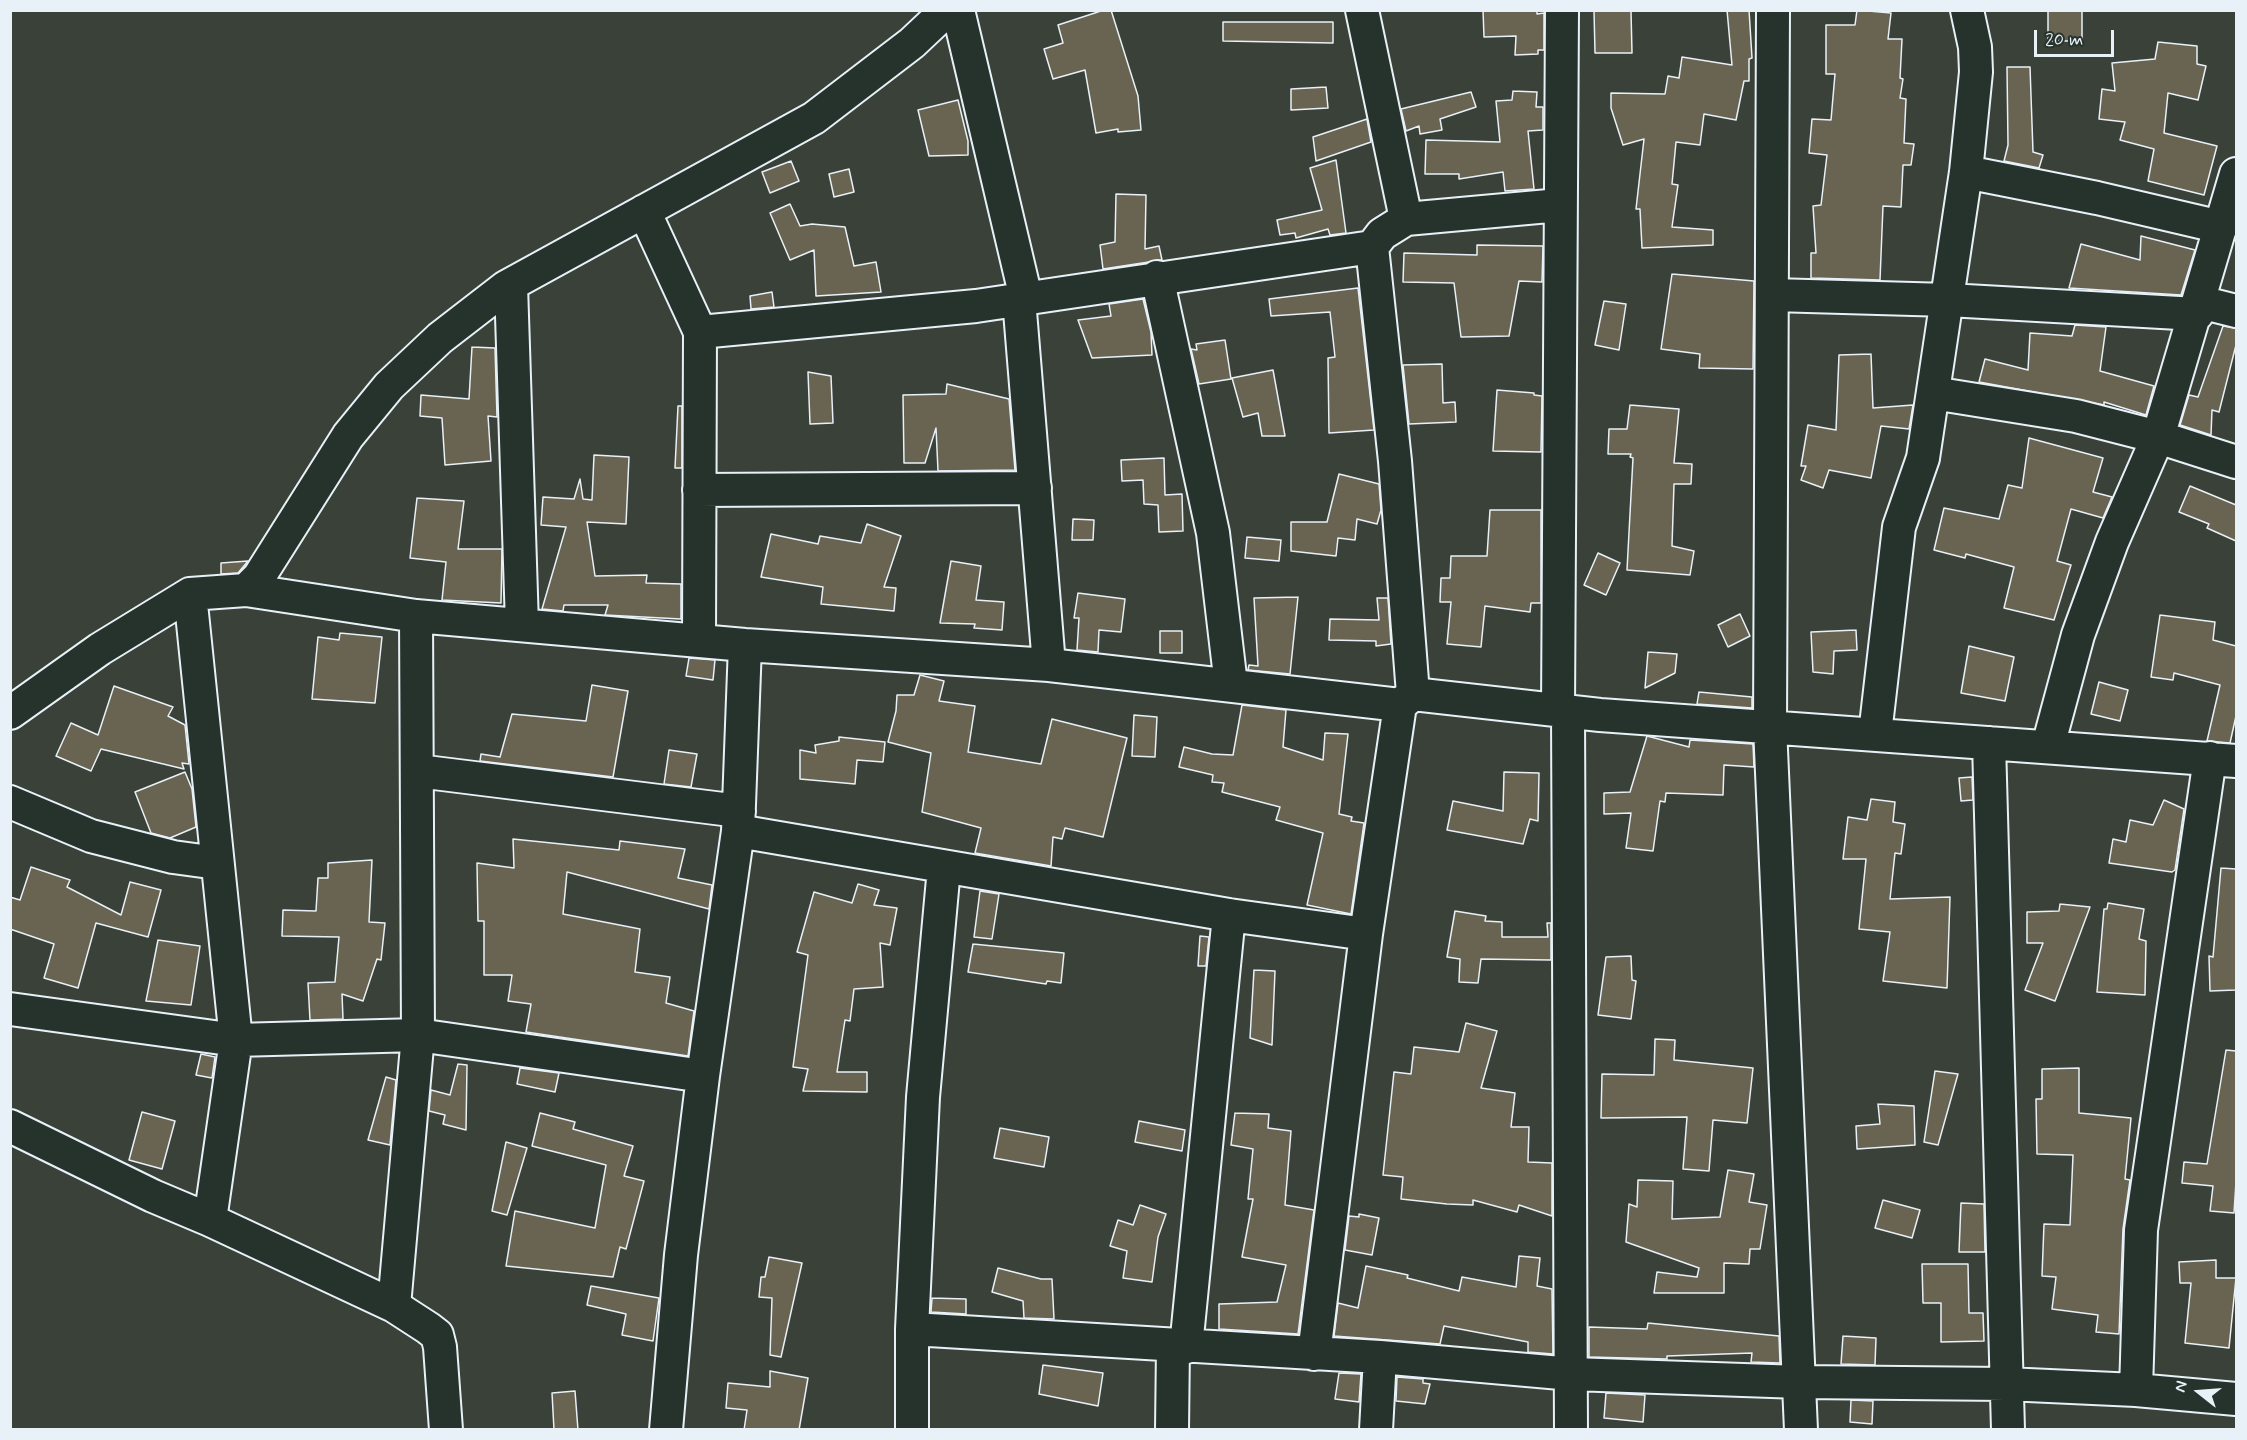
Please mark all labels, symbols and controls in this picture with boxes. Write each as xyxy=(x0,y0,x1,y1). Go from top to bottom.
scale bar xyxy=(2037,18,2116,56)
text: 20 m xyxy=(2045,28,2083,52)
north arrow xyxy=(2169,1362,2229,1422)
text: N xyxy=(2170,1378,2193,1395)

